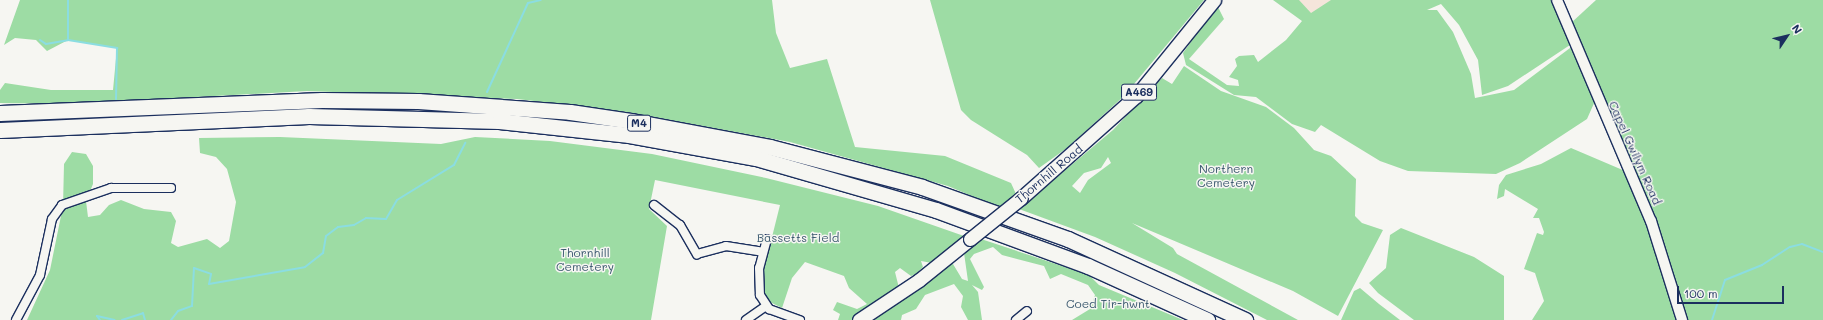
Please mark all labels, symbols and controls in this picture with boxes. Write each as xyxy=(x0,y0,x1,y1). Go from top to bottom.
north arrow xyxy=(1767,16,1807,56)
text: N xyxy=(1789,21,1806,37)
road number: A469 xyxy=(1121,83,1157,101)
street label: Capel Gwilym Road xyxy=(1606,99,1664,207)
road number: M4 xyxy=(627,114,651,132)
street label: Thornhill Road xyxy=(1012,142,1086,206)
park label: Northern Cemetery xyxy=(1197,162,1255,190)
park label: Bassetts Field xyxy=(757,231,839,245)
park label: Thornhill Cemetery xyxy=(556,246,614,274)
scale bar xyxy=(1679,278,1786,304)
text: 100 m xyxy=(1684,285,1718,301)
park label: Coed Tir-hwnt xyxy=(1066,297,1150,311)

